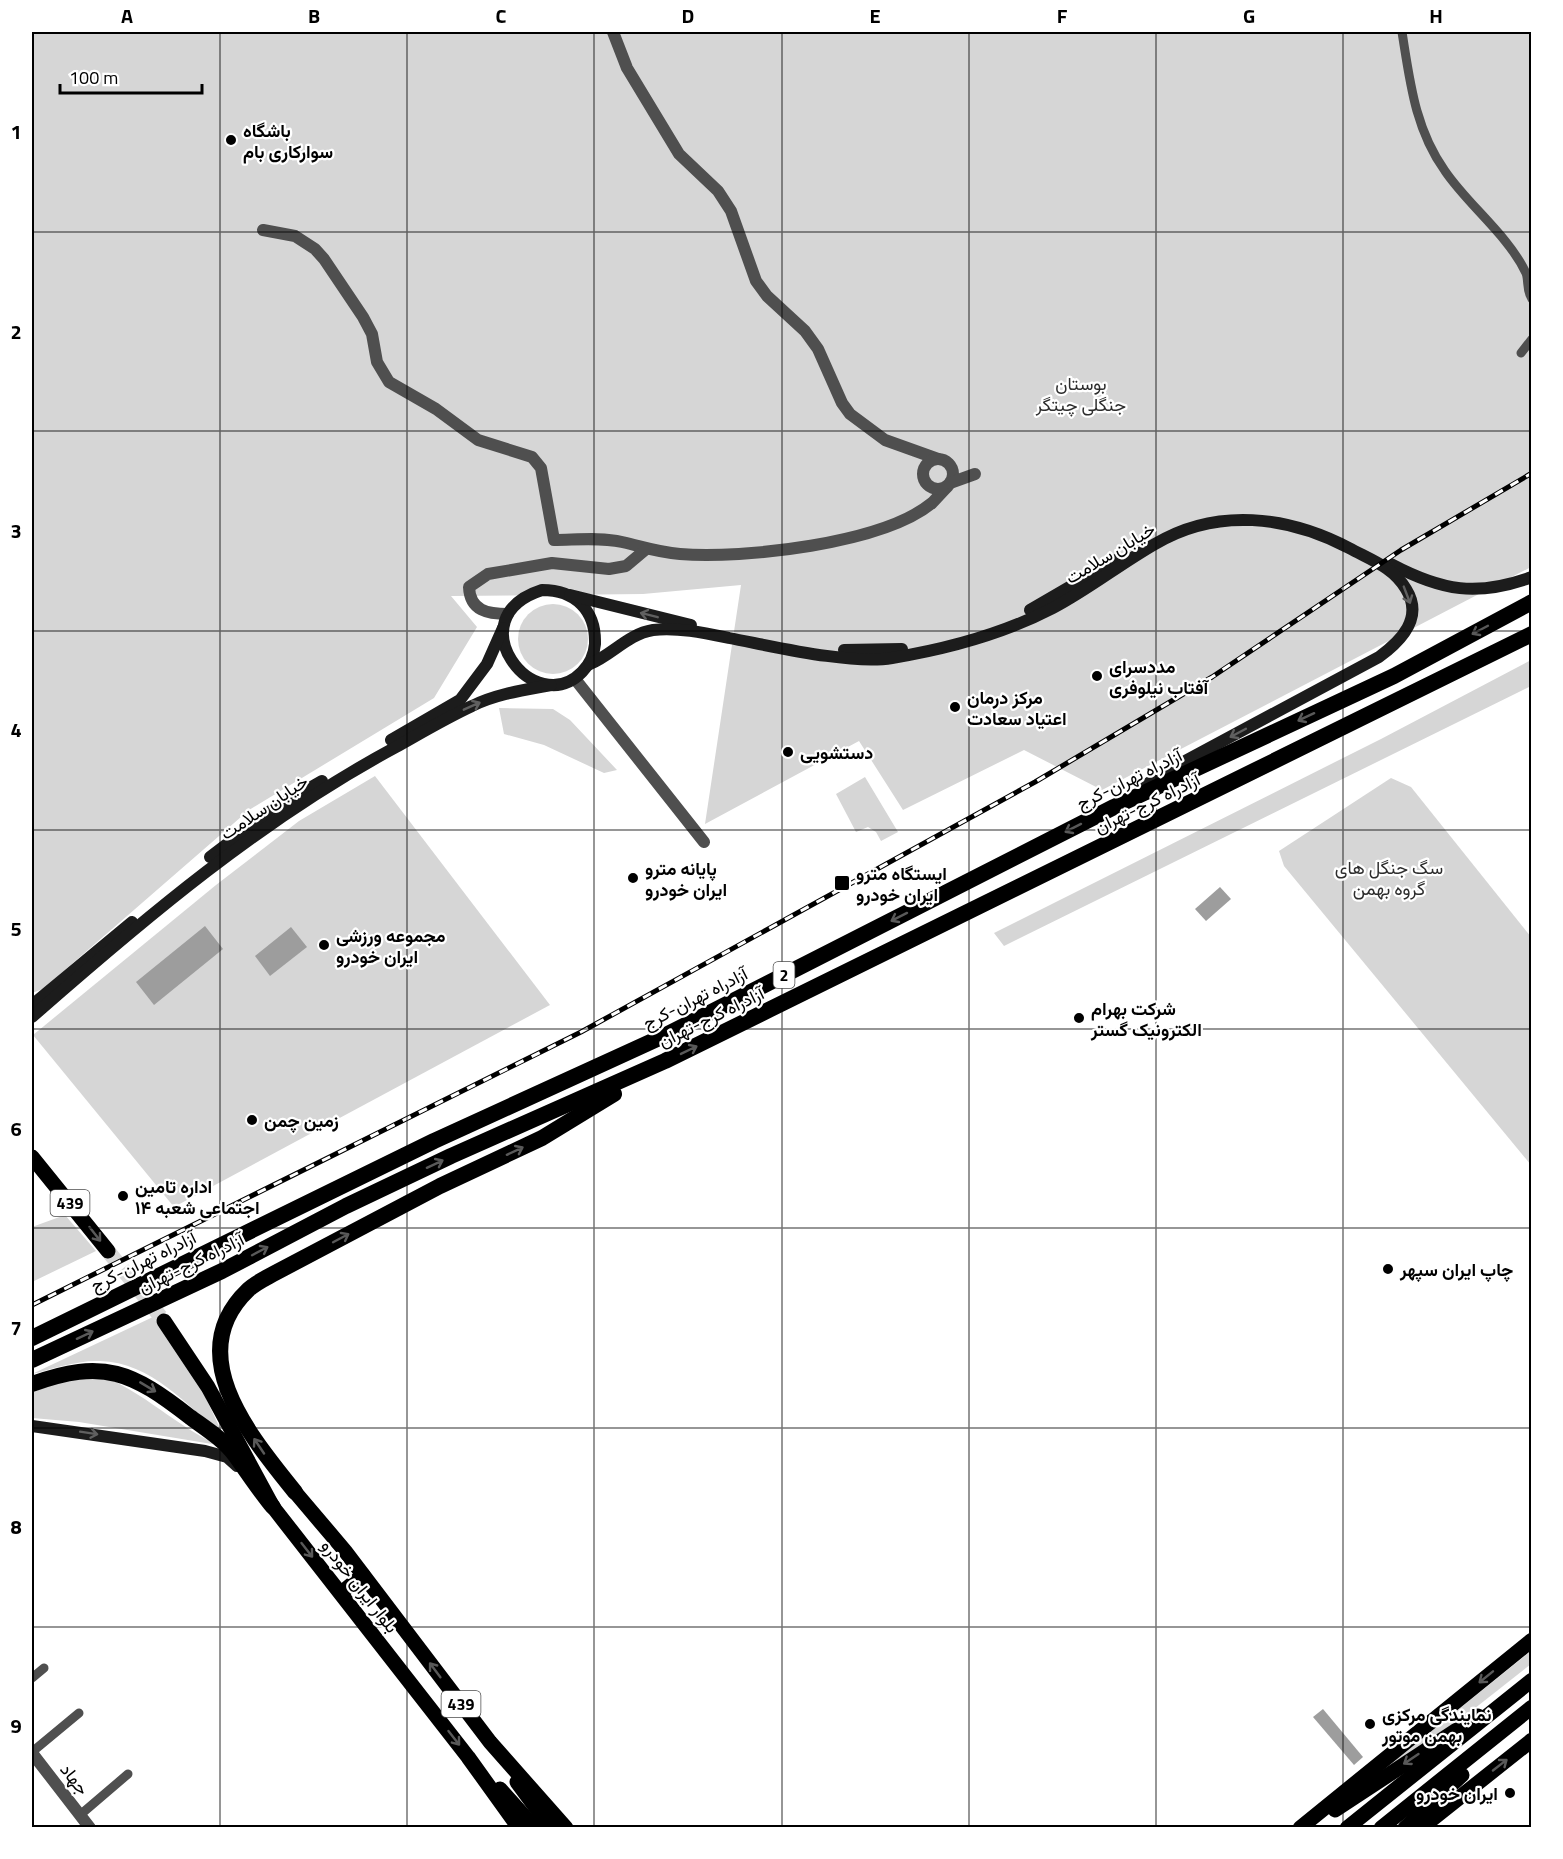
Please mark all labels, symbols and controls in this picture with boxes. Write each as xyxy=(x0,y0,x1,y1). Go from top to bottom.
text: A xyxy=(121,0,133,31)
text: B xyxy=(308,0,320,31)
text: C xyxy=(496,0,507,31)
text: D xyxy=(682,0,694,31)
text: E xyxy=(869,0,881,31)
text: F xyxy=(1057,0,1068,31)
text: G xyxy=(1243,0,1255,31)
text: H xyxy=(1429,0,1443,31)
scale bar xyxy=(60,57,202,95)
text: 100 m xyxy=(69,64,118,91)
text: 1 xyxy=(10,116,22,147)
place label: باشگاه سوارکاری بام xyxy=(243,117,333,165)
marker: باشگاه سوارکاری بام xyxy=(224,133,238,147)
text: 2 xyxy=(10,316,22,347)
park label: بوستان جنگلی چیتگر xyxy=(1035,370,1126,418)
text: 3 xyxy=(10,515,22,546)
street label: خیابان سلامت xyxy=(1060,515,1160,591)
one-way arrow xyxy=(1403,585,1414,603)
one-way arrow xyxy=(640,609,659,621)
one-way arrow xyxy=(1472,624,1489,636)
place label: مددسرای آفتاب نیلوفری xyxy=(1109,653,1210,701)
marker: مددسرای آفتاب نیلوفری xyxy=(1090,669,1104,683)
place label: مرکز درمان اعتیاد سعادت xyxy=(967,684,1067,732)
one-way arrow xyxy=(463,700,481,711)
marker: مرکز درمان اعتیاد سعادت xyxy=(948,700,962,714)
one-way arrow xyxy=(1297,712,1315,724)
text: 4 xyxy=(10,714,22,745)
one-way arrow xyxy=(1230,727,1247,739)
place label: دستشویی xyxy=(800,739,873,766)
street label: آزادراه تهران-کرج xyxy=(1071,741,1188,816)
marker: دستشویی xyxy=(781,745,795,759)
street label: آزادراه کرج-تهران xyxy=(1089,765,1206,840)
street label: خیابان سلامت xyxy=(215,768,313,846)
one-way arrow xyxy=(1064,823,1082,834)
park label: سگ جنگل های گروه بهمن xyxy=(1335,854,1443,902)
place label: پایانه مترو ایران خودرو xyxy=(645,855,727,903)
place label: ایستگاه مترو ایران خودرو xyxy=(856,860,947,908)
marker: پایانه مترو ایران خودرو xyxy=(626,871,640,885)
marker: ایستگاه مترو ایران خودرو xyxy=(833,874,851,892)
one-way arrow xyxy=(890,911,908,923)
text: 5 xyxy=(10,913,22,944)
place label: مجموعه ورزشی ایران خودرو xyxy=(336,922,446,970)
marker: مجموعه ورزشی ایران خودرو xyxy=(317,938,331,952)
street label: آزادراه تهران-کرج xyxy=(638,959,754,1036)
road number: 2 xyxy=(774,962,794,988)
street label: آزادراه کرج-تهران xyxy=(653,979,770,1054)
place label: شرکت بهرام الکترونیک گستر xyxy=(1090,995,1202,1043)
marker: شرکت بهرام الکترونیک گستر xyxy=(1072,1011,1086,1025)
one-way arrow xyxy=(680,1043,698,1055)
place label: زمین چمن xyxy=(264,1107,339,1134)
text: 6 xyxy=(10,1113,22,1144)
marker: زمین چمن xyxy=(245,1113,259,1127)
one-way arrow xyxy=(505,1145,523,1157)
one-way arrow xyxy=(425,1158,443,1170)
place label: اداره تامین اجتماعی شعبه ۱۴ xyxy=(135,1173,260,1221)
marker: اداره تامین اجتماعی شعبه ۱۴ xyxy=(116,1189,130,1203)
road number: 439 xyxy=(50,1190,90,1216)
street label: آزادراه تهران-کرج xyxy=(85,1223,202,1298)
street label: آزادراه کرج-تهران xyxy=(133,1225,250,1300)
one-way arrow xyxy=(89,1226,101,1242)
one-way arrow xyxy=(331,1232,349,1244)
one-way arrow xyxy=(251,1245,269,1256)
place label: چاپ ایران سپهر xyxy=(1399,1256,1513,1283)
marker: چاپ ایران سپهر xyxy=(1381,1262,1395,1276)
text: 7 xyxy=(10,1312,22,1343)
one-way arrow xyxy=(75,1329,93,1341)
one-way arrow xyxy=(139,1381,156,1393)
one-way arrow xyxy=(79,1428,99,1439)
one-way arrow xyxy=(253,1438,265,1454)
text: 8 xyxy=(10,1511,22,1542)
street label: بلوار ایران خودرو xyxy=(315,1533,405,1639)
one-way arrow xyxy=(300,1542,313,1558)
one-way arrow xyxy=(428,1662,441,1678)
one-way arrow xyxy=(1478,1670,1494,1683)
road number: 439 xyxy=(442,1691,480,1717)
place label: نمایندگی مرکزی بهمن موتور xyxy=(1381,1701,1492,1749)
text: 9 xyxy=(10,1710,22,1741)
marker: نمایندگی مرکزی بهمن موتور xyxy=(1363,1717,1377,1731)
one-way arrow xyxy=(448,1730,461,1746)
one-way arrow xyxy=(1404,1753,1420,1765)
street label: جهاد xyxy=(54,1757,96,1801)
one-way arrow xyxy=(1492,1758,1508,1771)
place label: ایران خودرو xyxy=(1416,1780,1498,1807)
marker: ایران خودرو xyxy=(1503,1786,1517,1800)

